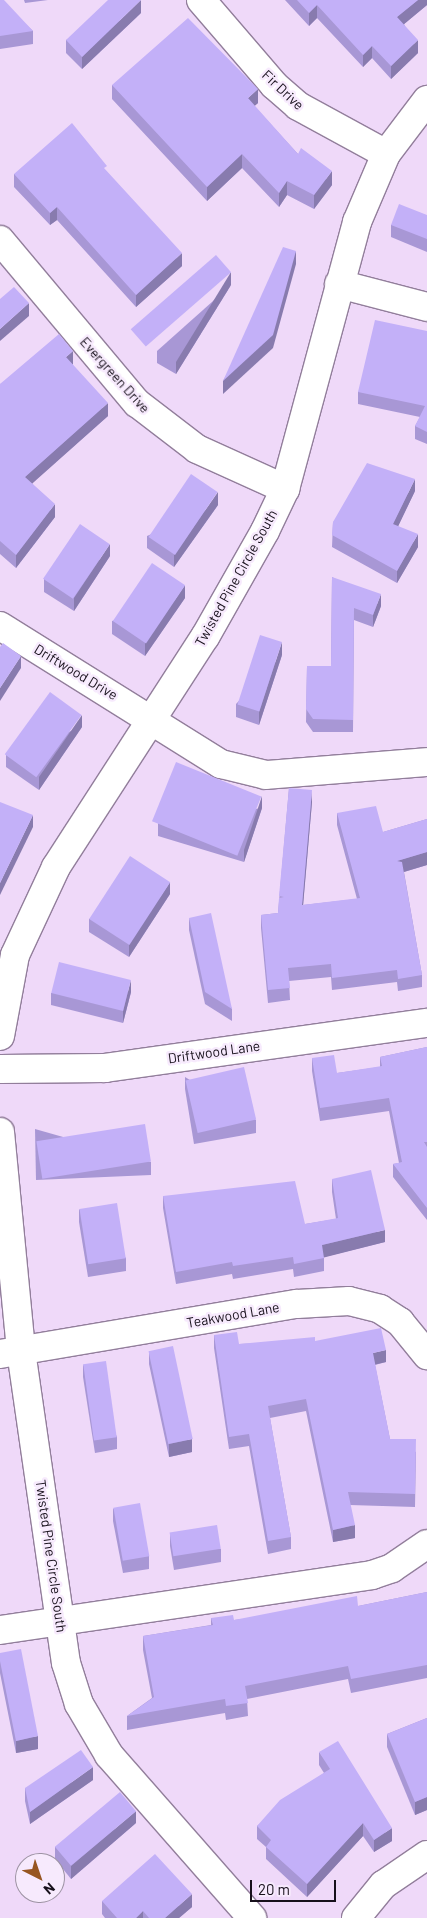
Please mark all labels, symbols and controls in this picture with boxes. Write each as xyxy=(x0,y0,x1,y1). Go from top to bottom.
street label: Fir Drive xyxy=(259,67,307,113)
street label: Evergreen Drive xyxy=(77,334,153,416)
street label: Twisted Pine Circle South xyxy=(191,507,281,649)
street label: Driftwood Drive xyxy=(31,641,121,703)
street label: Driftwood Lane xyxy=(167,1037,261,1067)
street label: Teakwood Lane xyxy=(185,1299,281,1331)
street label: Twisted Pine Circle South xyxy=(32,1479,70,1633)
north arrow xyxy=(15,1853,65,1903)
scale bar xyxy=(252,1870,338,1902)
text: N xyxy=(40,1879,59,1898)
text: 20 m xyxy=(258,1880,290,1898)

